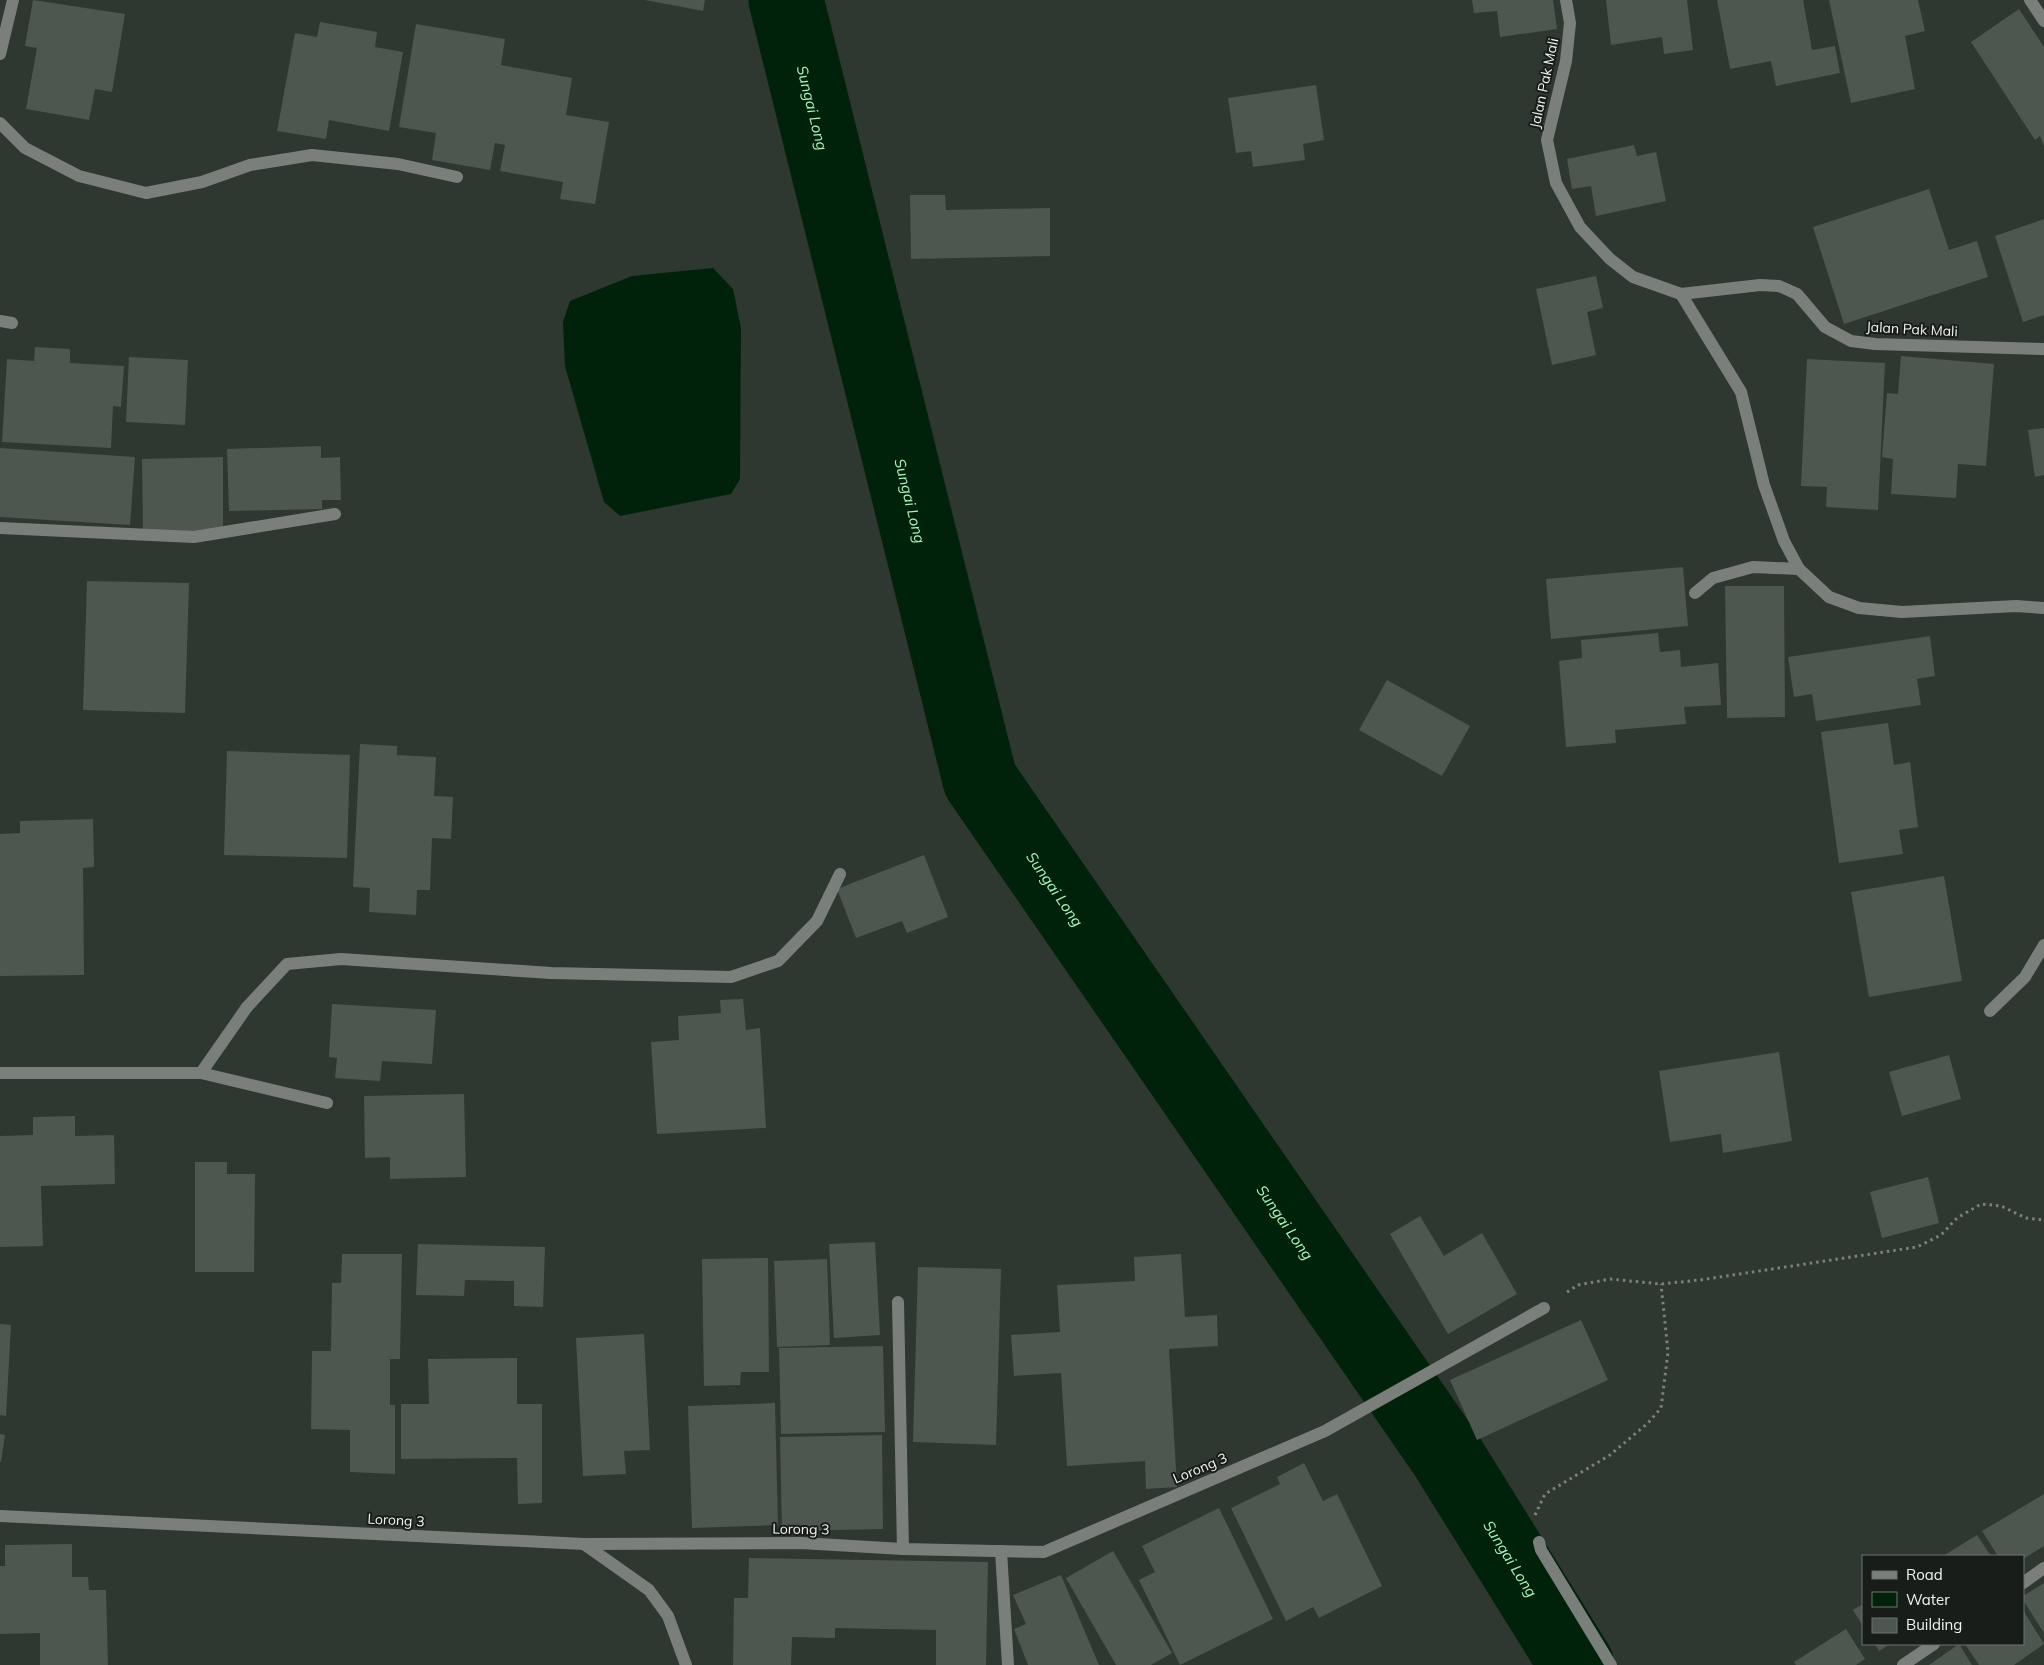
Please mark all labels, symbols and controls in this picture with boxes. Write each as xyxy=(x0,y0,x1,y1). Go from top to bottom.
street label: Jalan Pak Mali xyxy=(1526,36,1562,130)
water label: Sungai Long xyxy=(793,63,832,152)
street label: Jalan Pak Mali xyxy=(1866,318,1958,340)
water label: Sungai Long xyxy=(891,456,930,545)
water label: Sungai Long xyxy=(1023,848,1088,930)
water label: Sungai Long xyxy=(1253,1181,1318,1263)
street label: Lorong 3 xyxy=(1170,1449,1230,1487)
street label: Lorong 3 xyxy=(367,1510,425,1530)
water label: Sungai Long xyxy=(1480,1517,1542,1600)
street label: Lorong 3 xyxy=(772,1520,830,1538)
legend xyxy=(1862,1555,2024,1645)
text: Road xyxy=(1906,1565,1943,1584)
text: Water xyxy=(1906,1590,1950,1609)
text: Building xyxy=(1906,1615,1962,1634)

